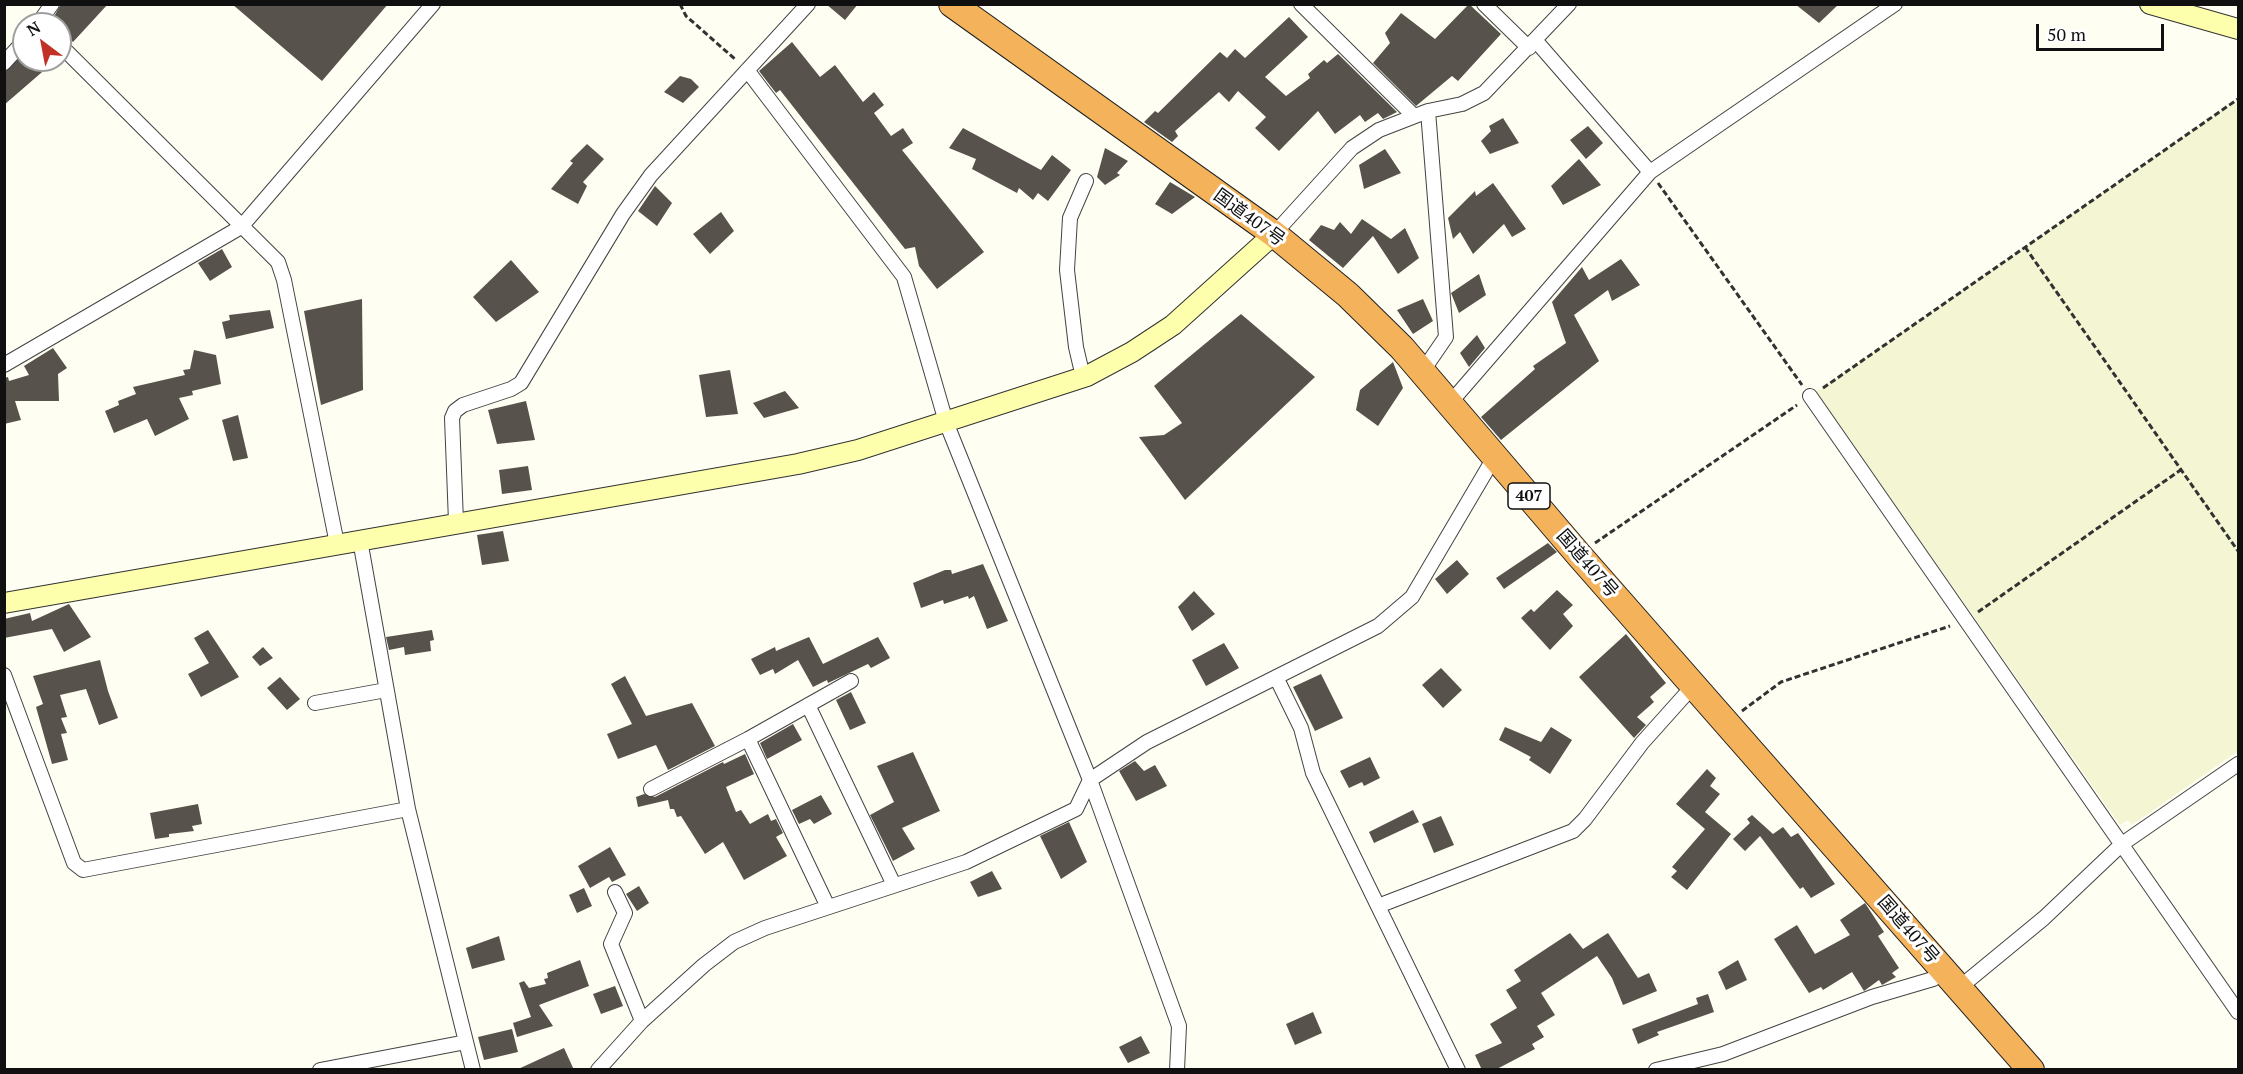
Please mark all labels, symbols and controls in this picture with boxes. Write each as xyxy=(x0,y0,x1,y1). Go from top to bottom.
north arrow xyxy=(12,12,72,72)
scale bar xyxy=(2039,12,2166,50)
text: N xyxy=(23,16,44,41)
text: 50 m xyxy=(2047,22,2086,46)
street label: 国道407号 xyxy=(1209,185,1289,251)
road number: 407 xyxy=(1508,483,1550,509)
street label: 国道407号 xyxy=(1552,526,1622,602)
street label: 国道407号 xyxy=(1873,892,1943,968)

